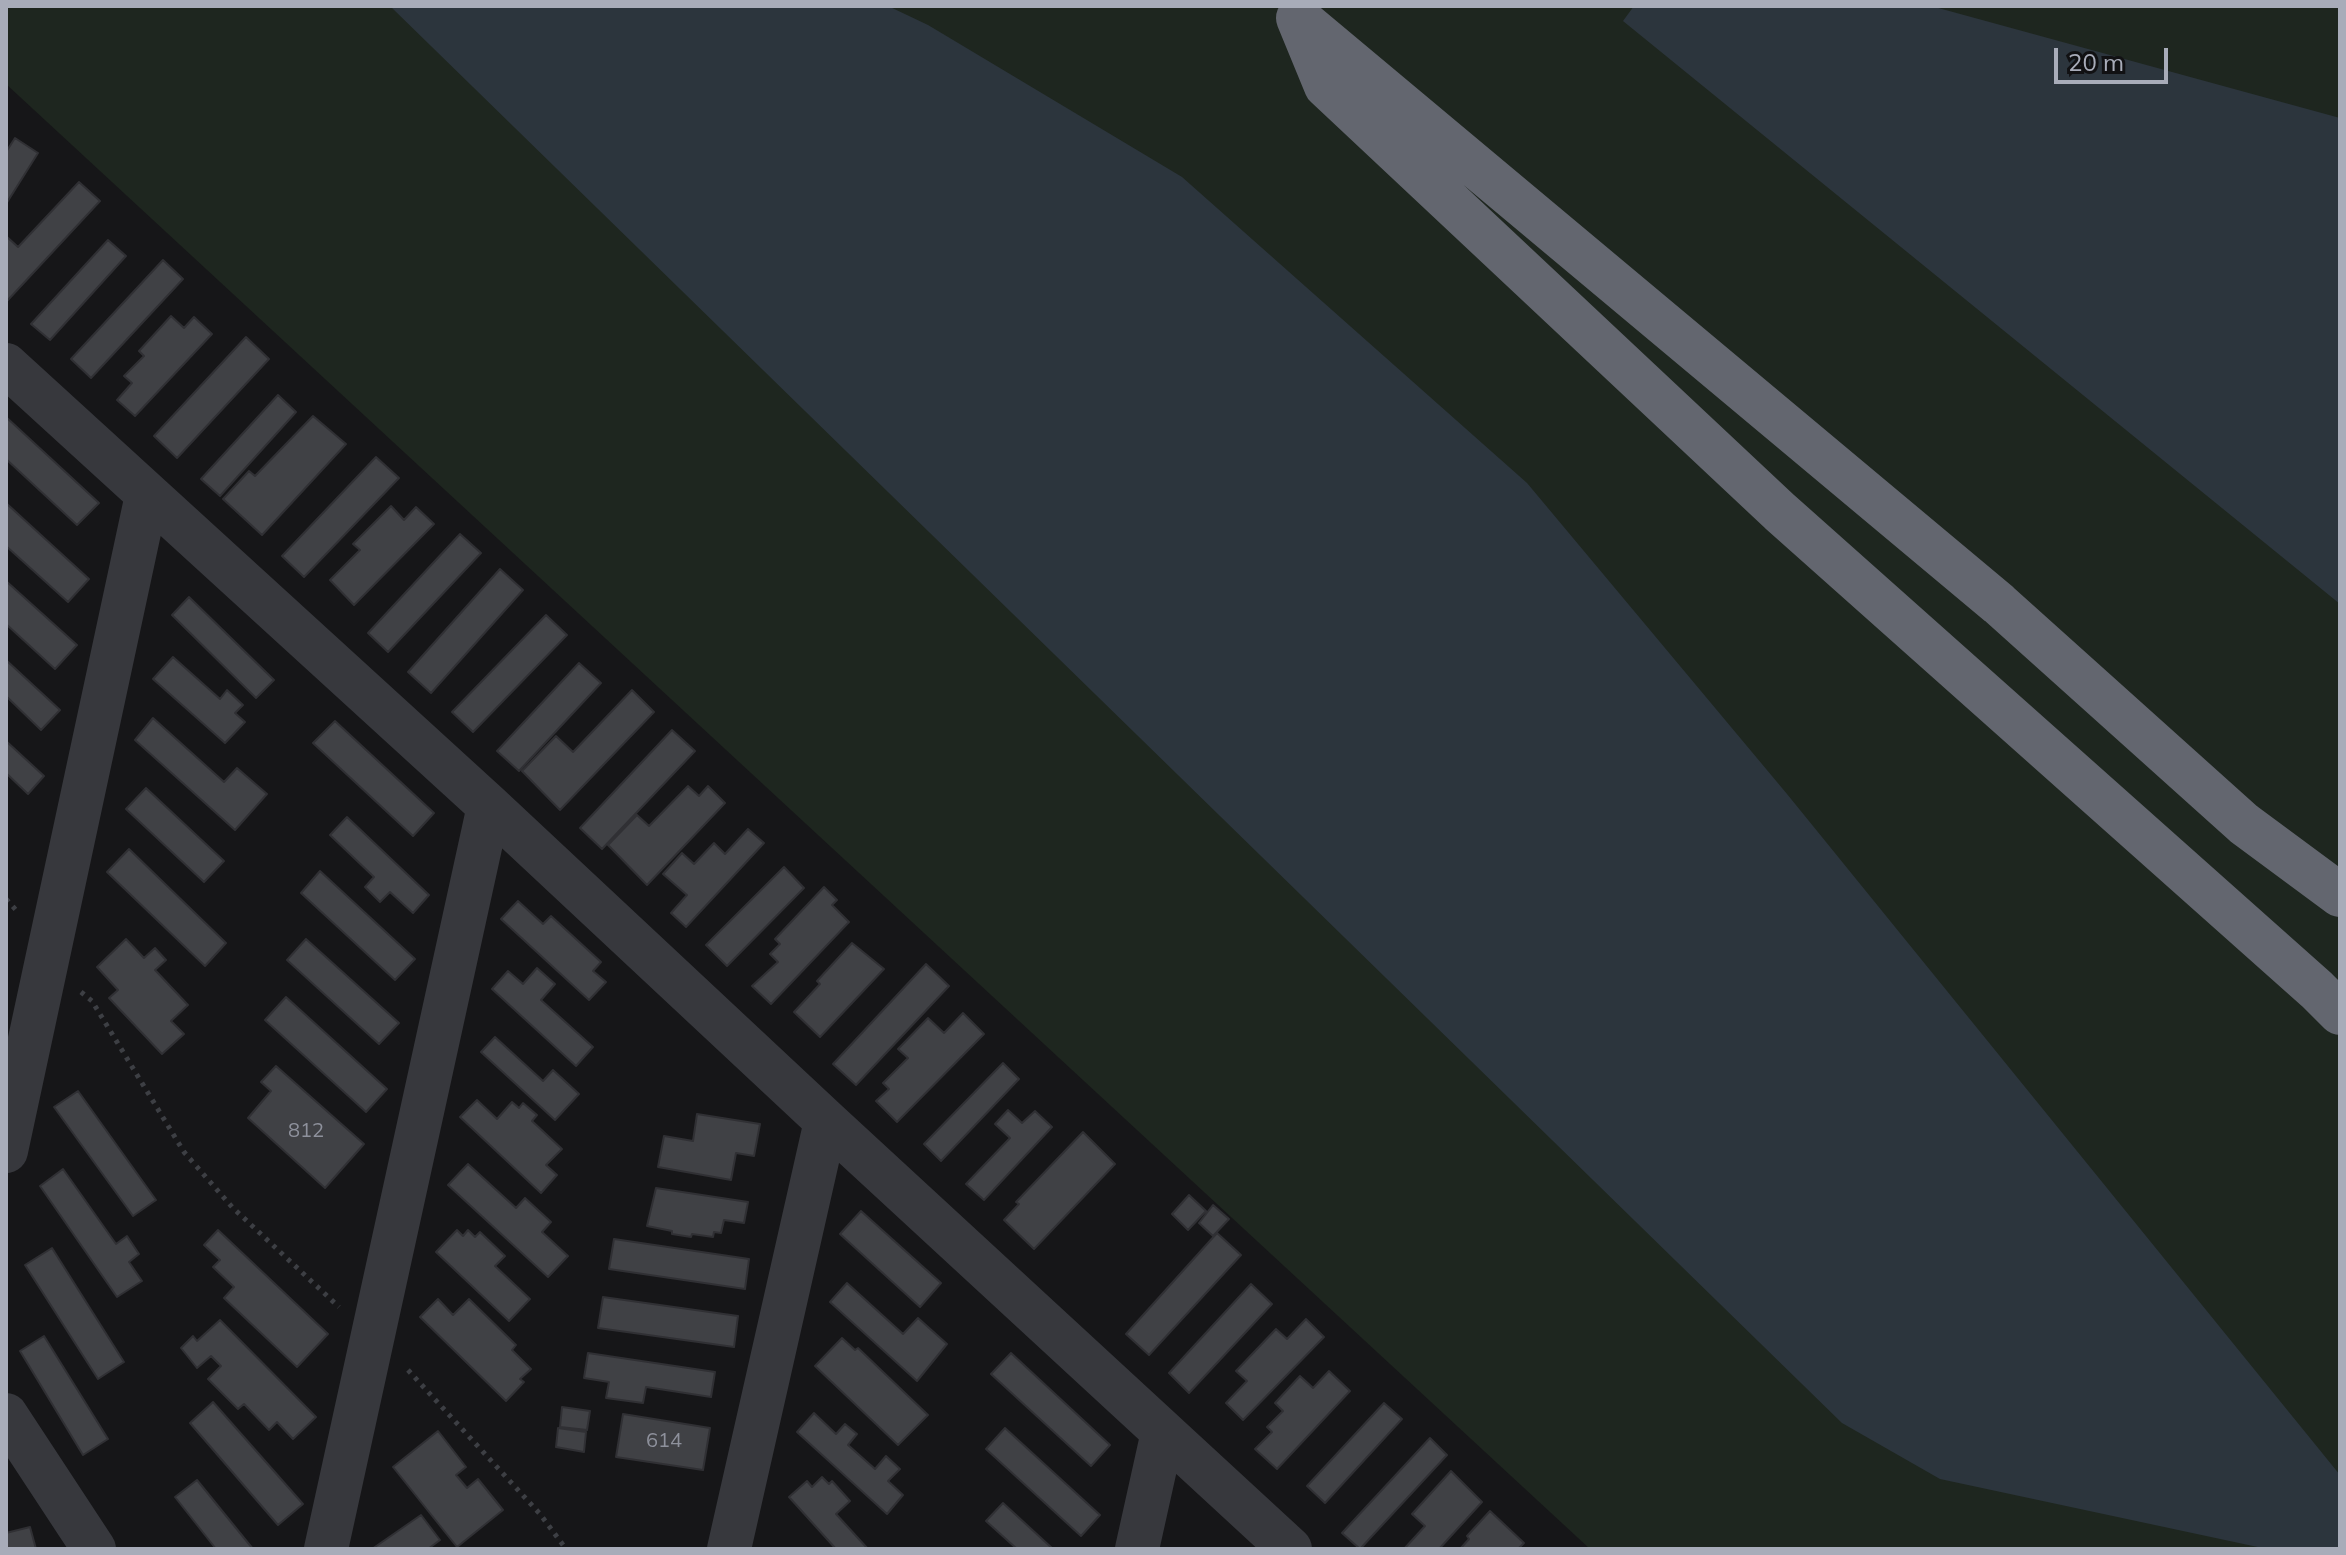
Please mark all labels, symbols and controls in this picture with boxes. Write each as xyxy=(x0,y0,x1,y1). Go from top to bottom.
scale bar xyxy=(2058,32,2172,82)
text: 20 m xyxy=(2068,47,2124,77)
house number: 812 xyxy=(288,1119,324,1143)
house number: 614 xyxy=(646,1429,682,1453)

